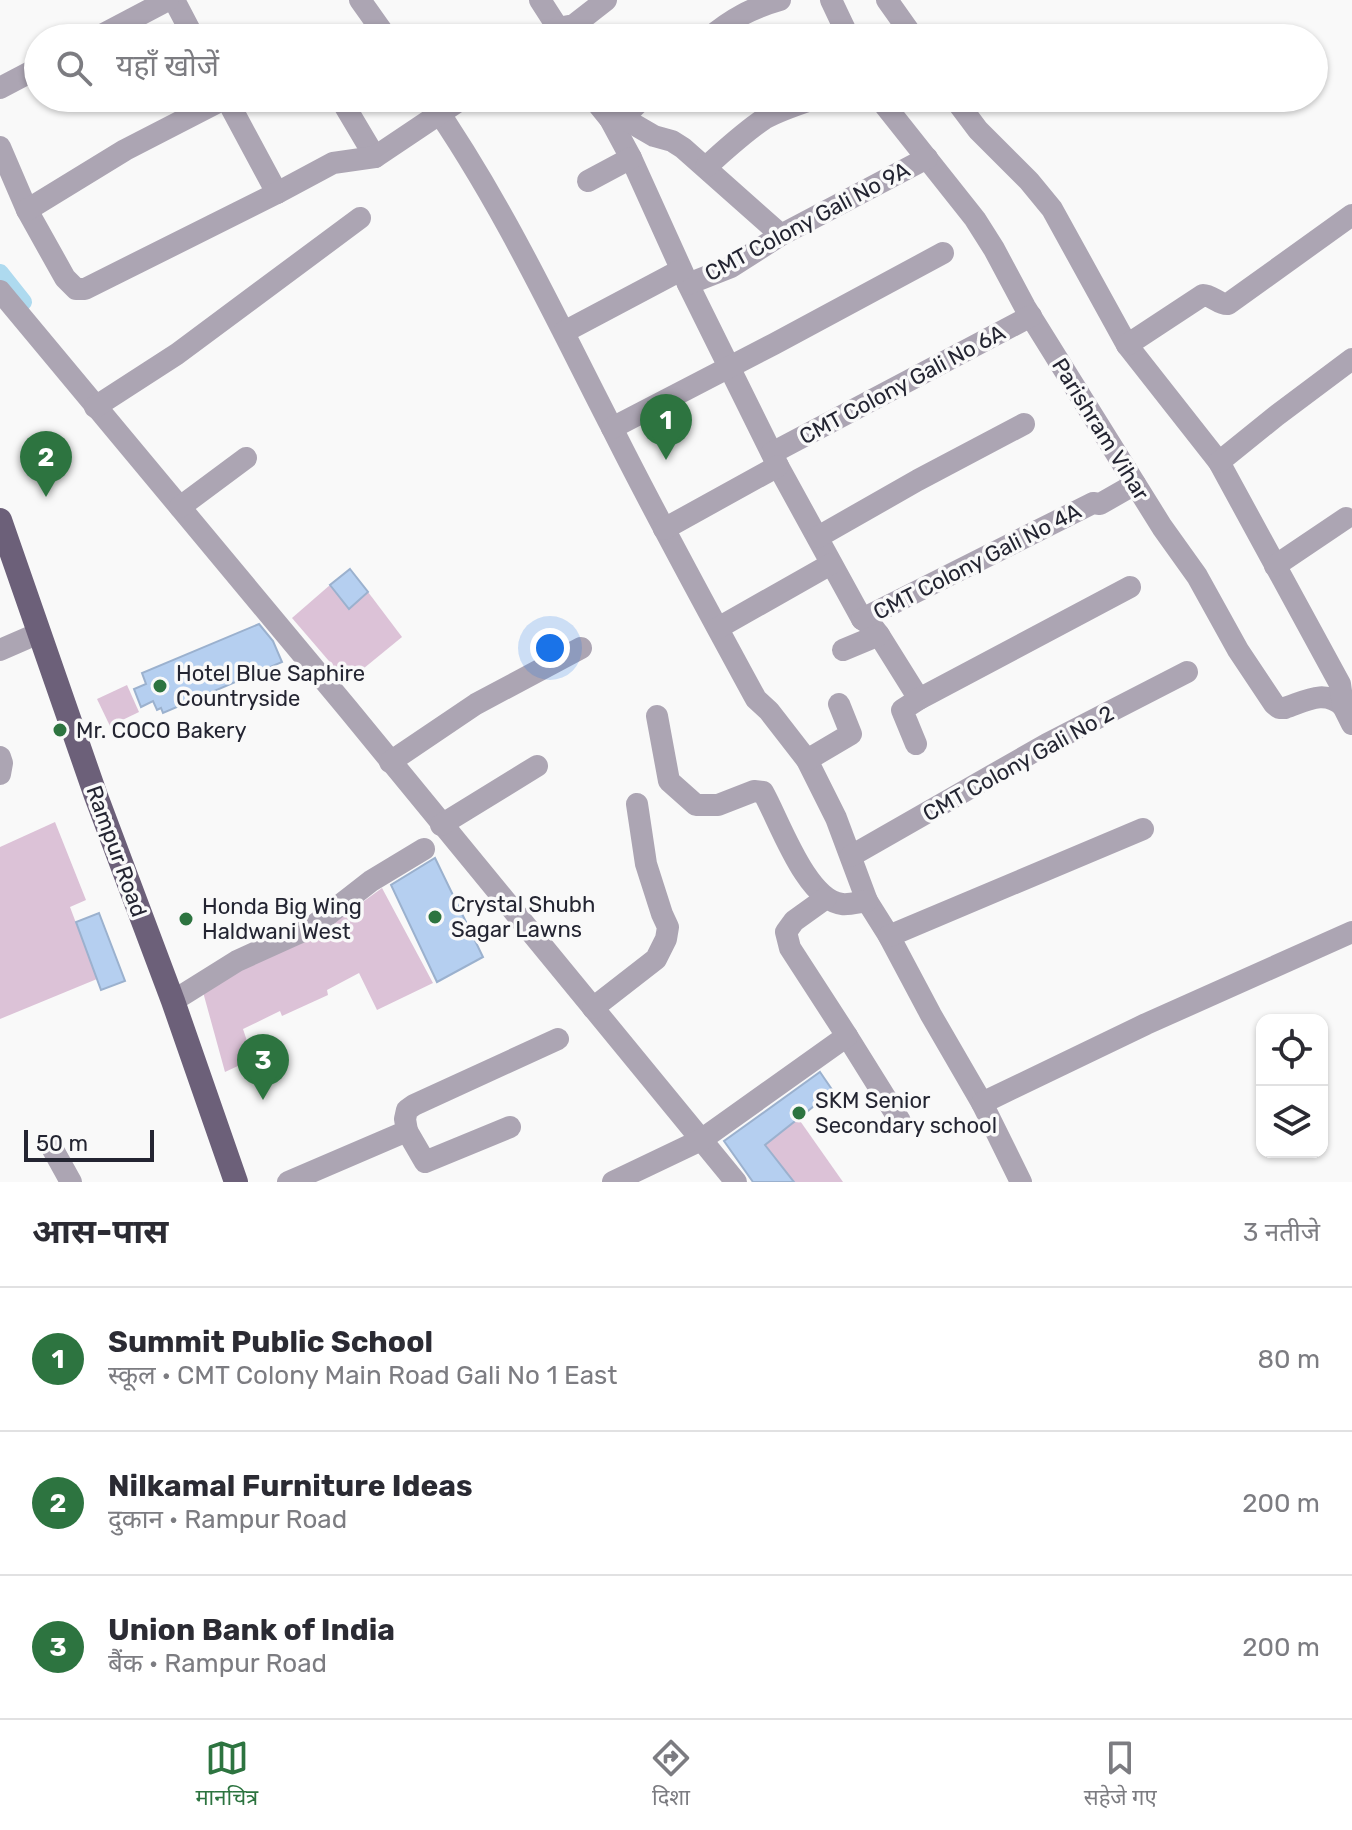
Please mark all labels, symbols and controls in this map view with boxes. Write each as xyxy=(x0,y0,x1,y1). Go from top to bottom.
search box xyxy=(24,24,1328,112)
icon: search xyxy=(52,46,96,90)
text: यहाँ खोजें xyxy=(116,48,219,84)
street label: CMT Colony Gali No 9A xyxy=(700,156,915,287)
street label: CMT Colony Gali No 6A xyxy=(795,319,1010,450)
street label: Parishram Vihar xyxy=(1046,353,1155,506)
pin: 1 xyxy=(640,394,692,460)
pin: 2 xyxy=(20,431,72,497)
street label: CMT Colony Gali No 4A xyxy=(869,497,1086,626)
your location xyxy=(530,628,570,668)
place label: Hotel Blue Saphire Countryside xyxy=(176,660,365,712)
marker: Hotel Blue Saphire Countryside xyxy=(151,677,169,695)
street label: CMT Colony Gali No 2 xyxy=(918,700,1119,827)
place label: Mr. COCO Bakery xyxy=(76,717,247,744)
marker: Mr. COCO Bakery xyxy=(51,721,69,739)
street label: Rampur Road xyxy=(80,782,153,921)
place label: Crystal Shubh Sagar Lawns xyxy=(451,891,595,943)
place label: Honda Big Wing Haldwani West xyxy=(202,893,362,945)
marker: Crystal Shubh Sagar Lawns xyxy=(426,908,444,926)
marker: Honda Big Wing Haldwani West xyxy=(177,910,195,928)
map controls xyxy=(1256,1014,1328,1158)
button: locate xyxy=(1256,1014,1328,1086)
pin: 3 xyxy=(237,1034,289,1100)
button: layers xyxy=(1256,1086,1328,1158)
place label: SKM Senior Secondary school xyxy=(815,1087,997,1139)
marker: SKM Senior Secondary school xyxy=(790,1104,808,1122)
scale bar xyxy=(24,1126,154,1162)
text: 50 m xyxy=(36,1130,88,1157)
text: आस-पास xyxy=(32,1211,168,1252)
text: 3 नतीजे xyxy=(1243,1217,1320,1248)
text: Summit Public School xyxy=(108,1324,433,1360)
text: 1 xyxy=(52,1344,64,1375)
text: 80 m xyxy=(1257,1344,1320,1375)
text: स्कूल · CMT Colony Main Road Gali No 1 East xyxy=(108,1360,617,1391)
text: Nilkamal Furniture Ideas xyxy=(108,1468,473,1504)
text: 2 xyxy=(50,1488,66,1519)
text: 200 m xyxy=(1242,1488,1320,1519)
text: दुकान · Rampur Road xyxy=(108,1504,347,1535)
text: Union Bank of India xyxy=(108,1612,395,1648)
text: 3 xyxy=(49,1632,67,1663)
text: 200 m xyxy=(1242,1632,1320,1663)
text: बैंक · Rampur Road xyxy=(108,1648,327,1679)
tab: मानचित्र xyxy=(195,1736,258,1814)
tab: दिशा xyxy=(649,1736,693,1814)
tab: सहेजे गए xyxy=(1084,1736,1157,1814)

